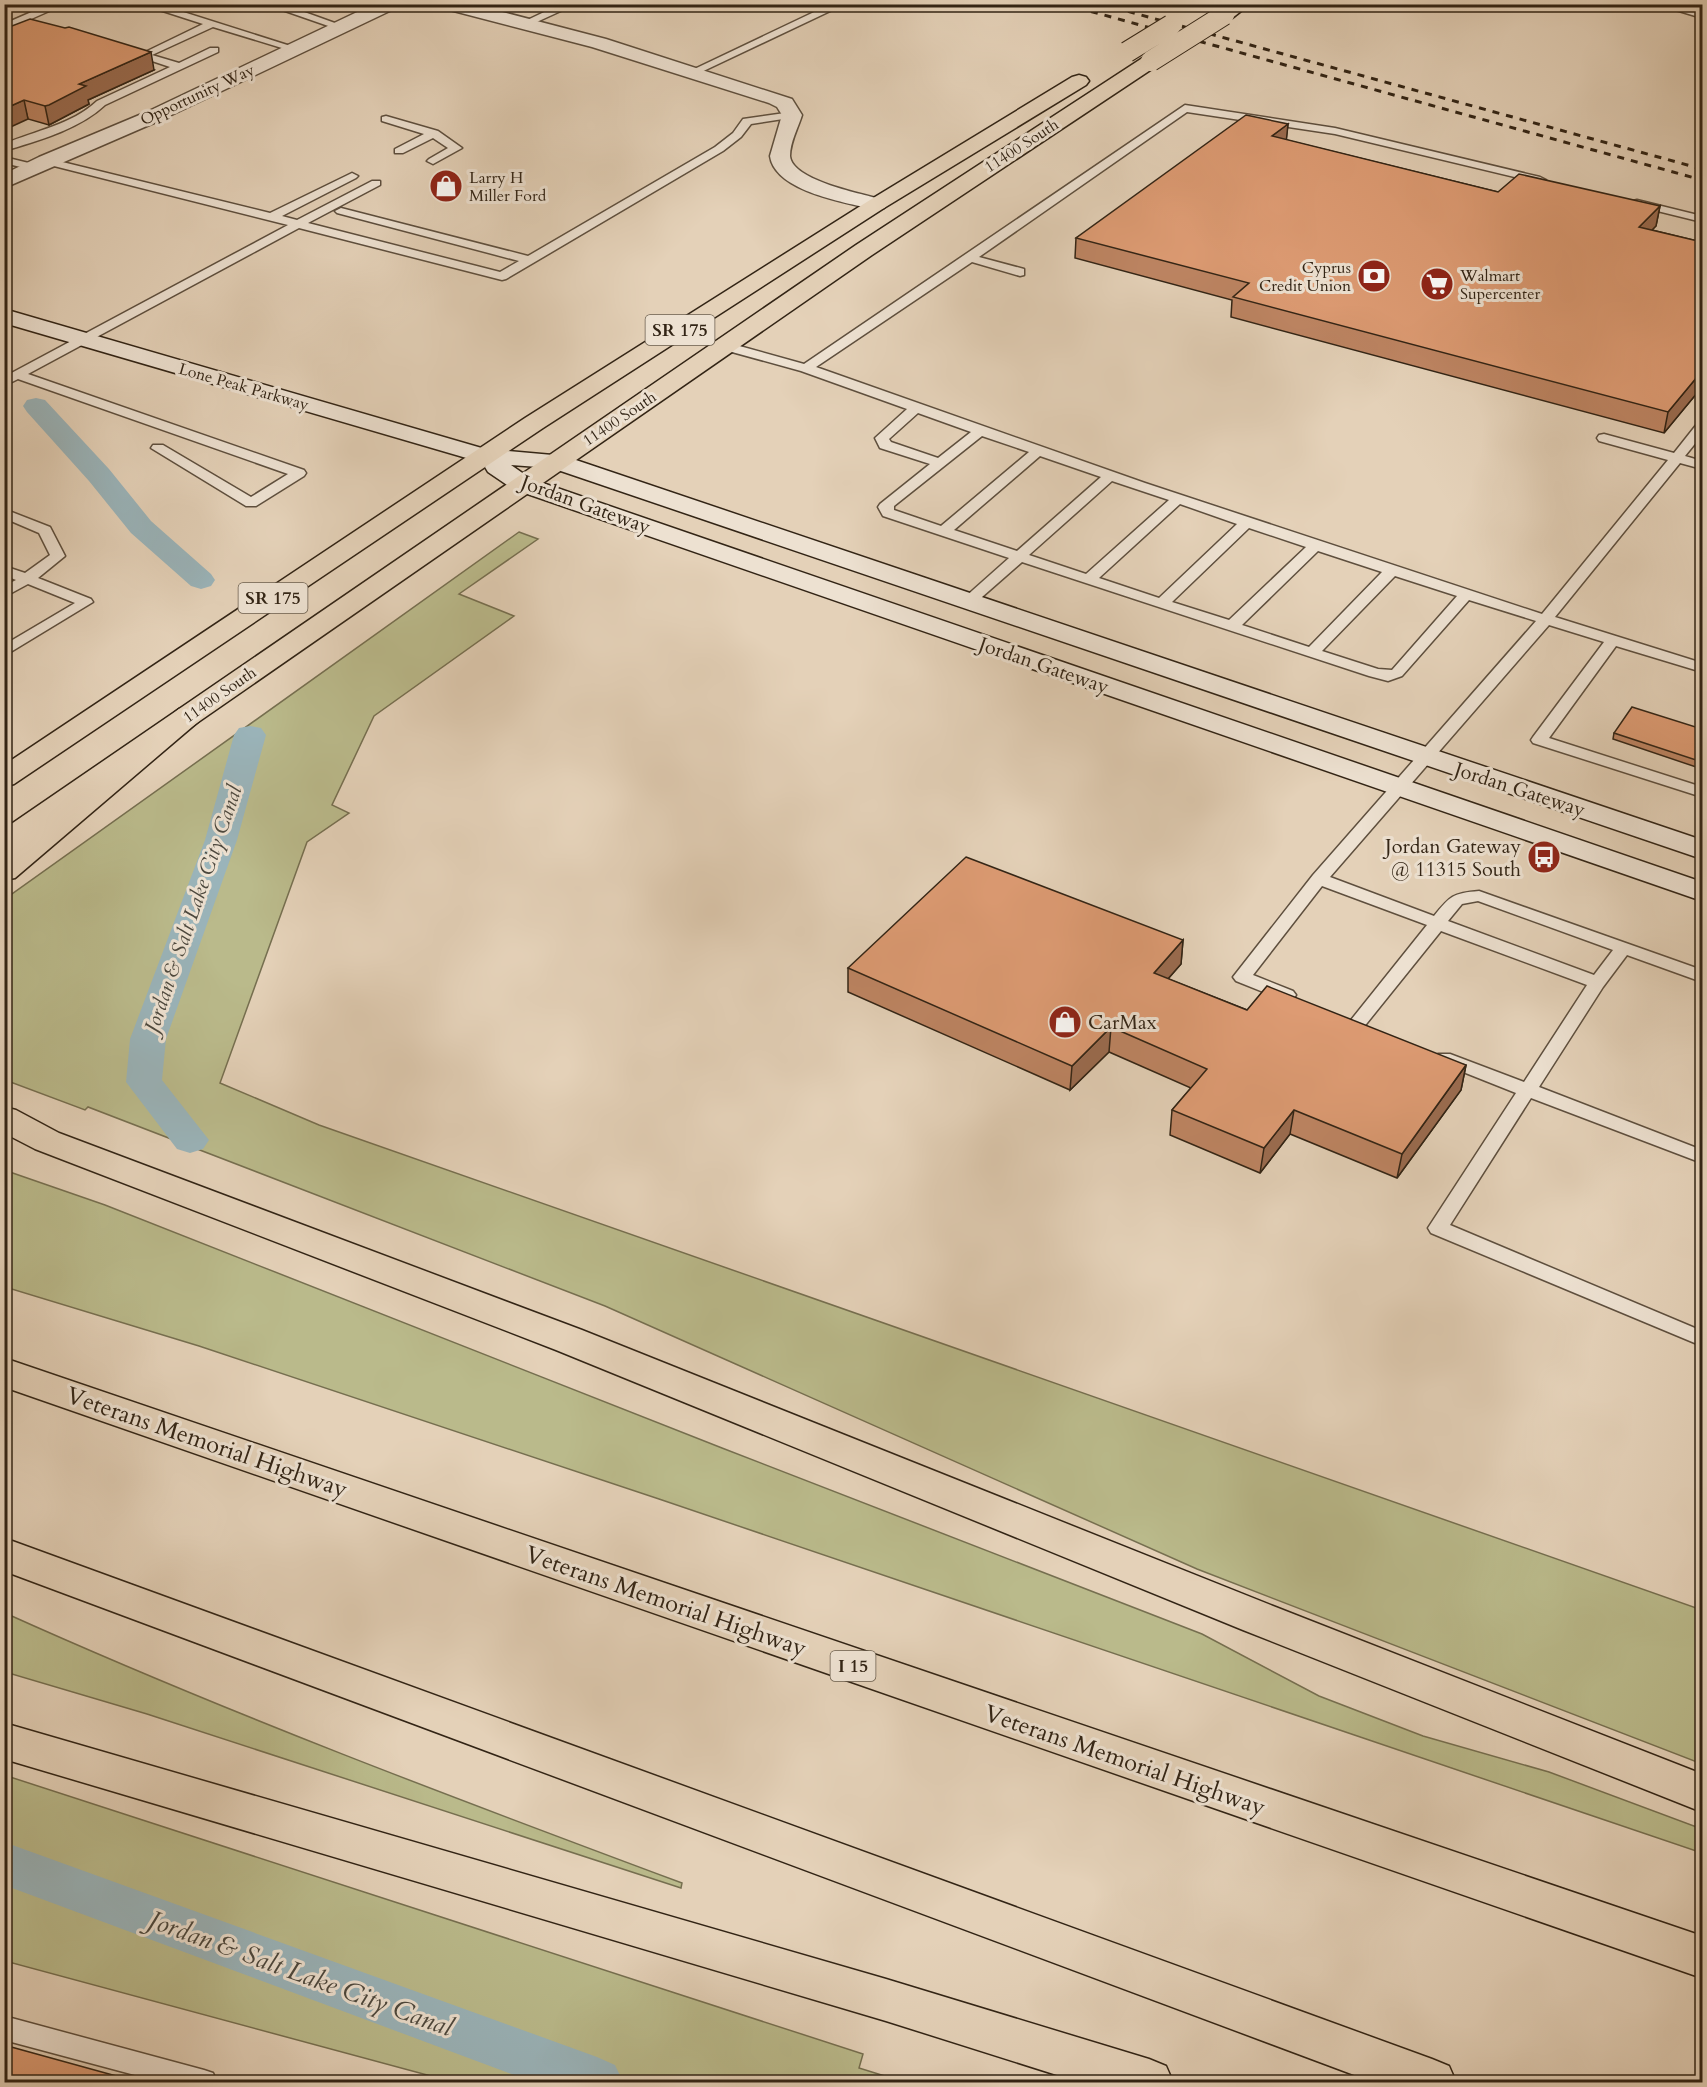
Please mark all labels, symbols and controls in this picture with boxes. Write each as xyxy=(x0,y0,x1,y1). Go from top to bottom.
street label: Opportunity Way xyxy=(137,59,259,131)
street label: 11400 South xyxy=(980,113,1063,178)
place label: Larry H Miller Ford xyxy=(469,167,547,207)
shop icon: Larry H Miller Ford xyxy=(428,168,464,204)
place label: Cyprus Credit Union xyxy=(1259,257,1351,297)
bank icon: Cyprus Credit Union xyxy=(1356,258,1392,294)
place label: Walmart Supercenter xyxy=(1459,265,1540,305)
supermarket icon: Walmart Supercenter xyxy=(1419,266,1455,302)
road number: SR 175 xyxy=(646,315,714,345)
street label: Lone Peak Parkway xyxy=(176,358,312,416)
street label: 11400 South xyxy=(578,386,661,452)
street label: Jordan Gateway xyxy=(514,467,655,541)
road number: SR 175 xyxy=(238,583,308,613)
street label: Jordan Gateway xyxy=(972,630,1113,701)
street label: 11400 South xyxy=(179,661,261,728)
street label: Jordan Gateway xyxy=(1448,755,1589,823)
water label: Jordan & Salt Lake City Canal xyxy=(136,780,250,1041)
place label: Jordan Gateway @ 11315 South xyxy=(1382,833,1521,883)
bus stop icon: Jordan Gateway @ 11315 South xyxy=(1526,839,1562,875)
shop icon: CarMax xyxy=(1047,1004,1083,1040)
place label: CarMax xyxy=(1088,1009,1157,1036)
street label: Veterans Memorial Highway xyxy=(62,1379,352,1506)
street label: Veterans Memorial Highway xyxy=(521,1538,811,1665)
road number: I 15 xyxy=(830,1651,876,1681)
street label: Veterans Memorial Highway xyxy=(980,1697,1270,1824)
water label: Jordan & Salt Lake City Canal xyxy=(138,1900,459,2045)

